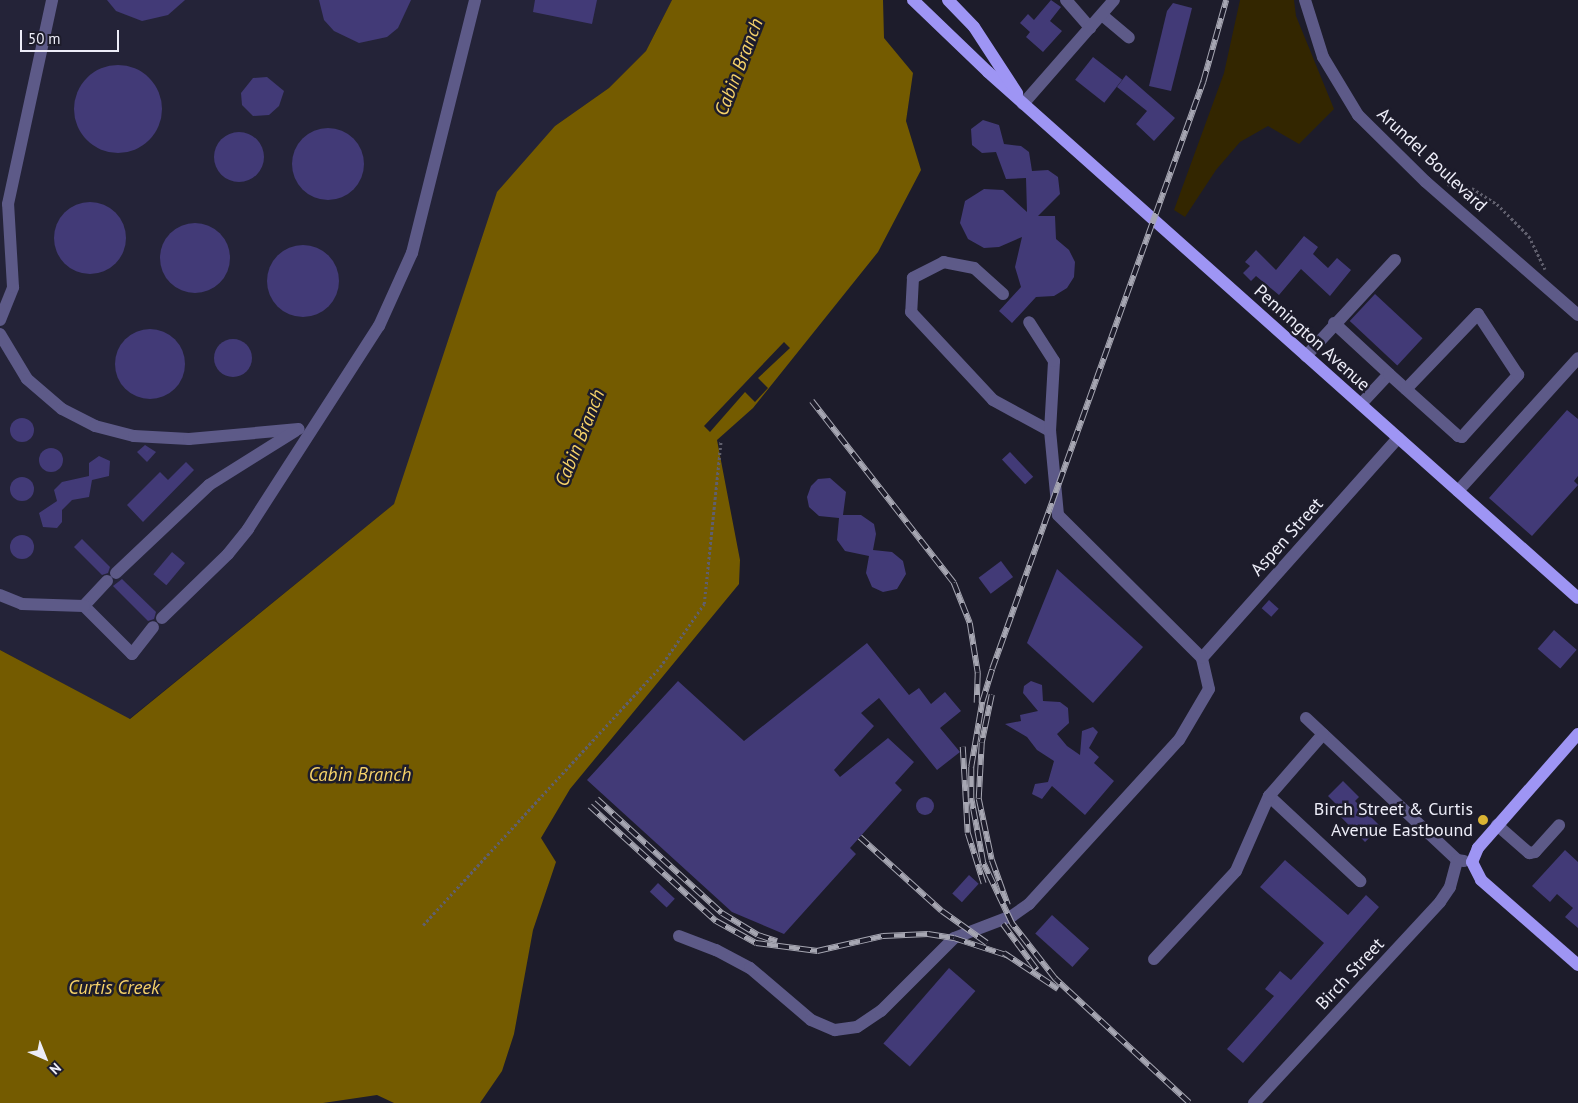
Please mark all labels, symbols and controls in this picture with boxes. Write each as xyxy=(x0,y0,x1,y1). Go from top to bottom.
water label: Cabin Branch xyxy=(710,15,768,119)
scale bar xyxy=(22,20,121,52)
text: 50 m xyxy=(28,29,61,48)
street label: Arundel Boulevard xyxy=(1373,104,1491,216)
street label: Pennington Avenue xyxy=(1249,280,1375,396)
water label: Cabin Branch xyxy=(550,386,610,490)
street label: Aspen Street xyxy=(1246,494,1328,580)
water label: Cabin Branch xyxy=(309,764,411,786)
place label: Birch Street & Curtis Avenue Eastbound xyxy=(1314,799,1473,842)
marker: Birch Street & Curtis Avenue Eastbound xyxy=(1477,814,1489,826)
street label: Birch Street xyxy=(1311,934,1389,1014)
water label: Curtis Creek xyxy=(68,977,160,999)
north arrow xyxy=(20,1033,70,1083)
text: N xyxy=(46,1059,65,1078)

